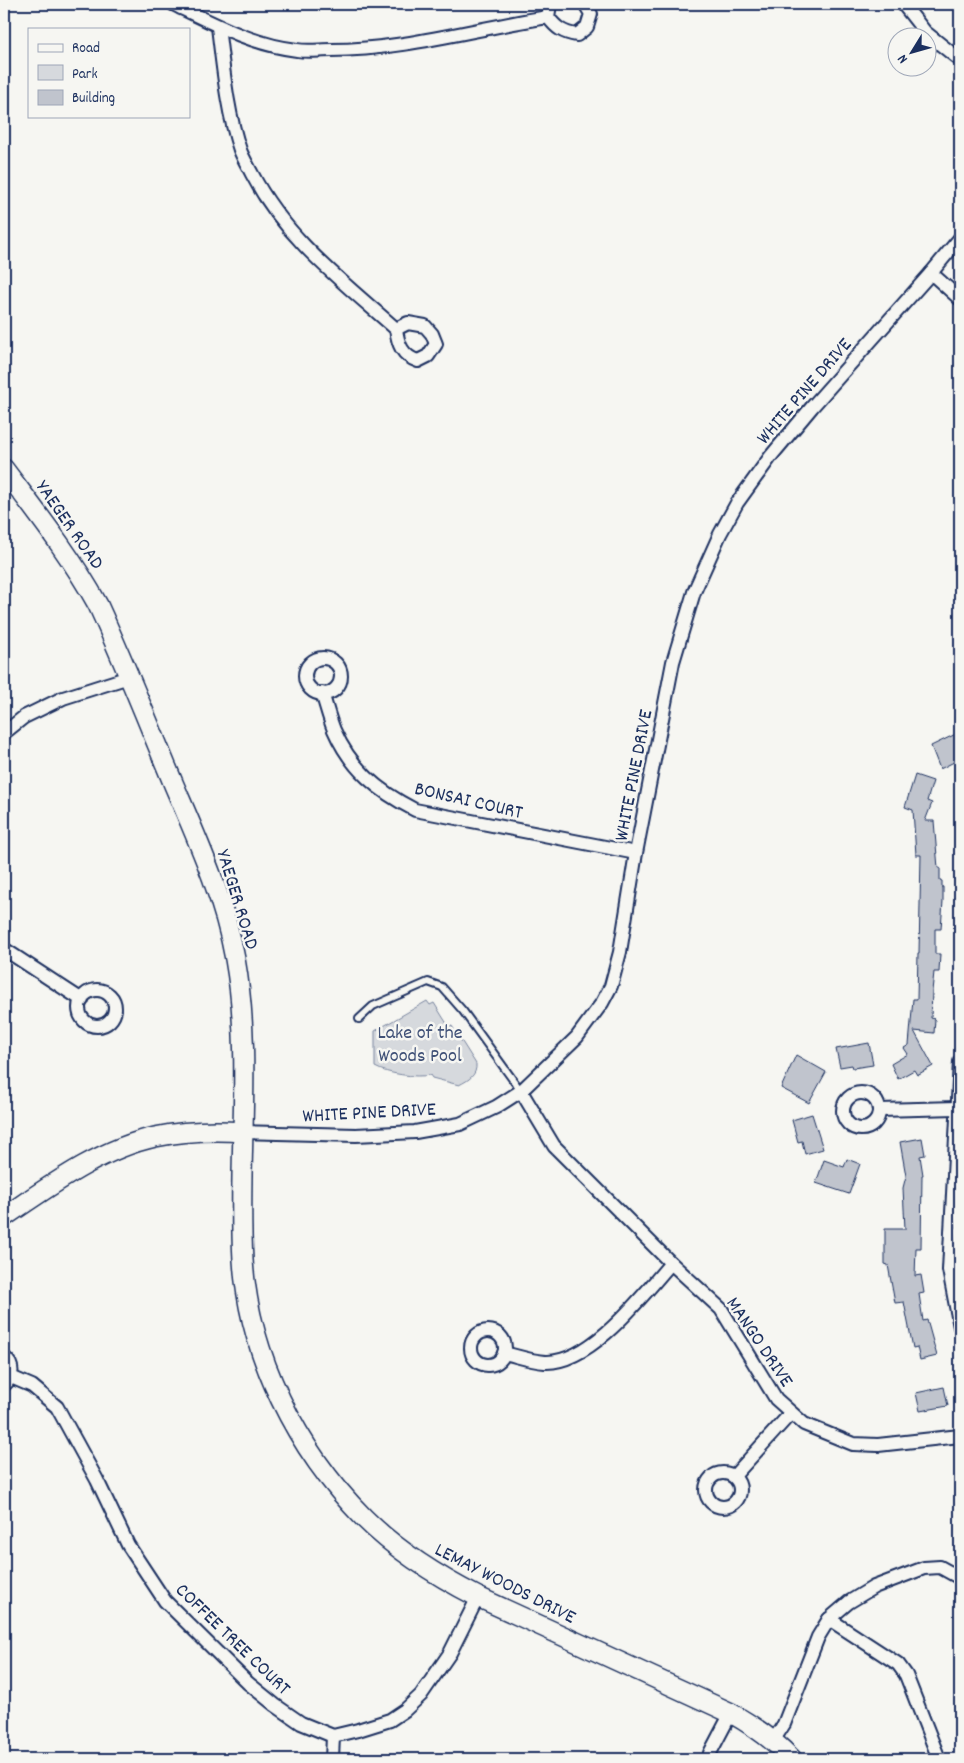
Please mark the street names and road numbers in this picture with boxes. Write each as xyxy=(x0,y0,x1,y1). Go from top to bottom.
street label: WHITE PINE DRIVE xyxy=(751,332,860,451)
street label: YAEGER ROAD xyxy=(27,475,110,576)
street label: WHITE PINE DRIVE xyxy=(608,707,661,844)
street label: BONSAI COURT xyxy=(412,776,525,828)
street label: YAEGER ROAD xyxy=(208,846,265,953)
street label: WHITE PINE DRIVE xyxy=(302,1097,436,1131)
street label: MANGO DRIVE xyxy=(718,1292,799,1393)
street label: LEMAY WOODS DRIVE xyxy=(429,1537,580,1632)
street label: COFFEE TREE COURT xyxy=(168,1578,296,1703)

